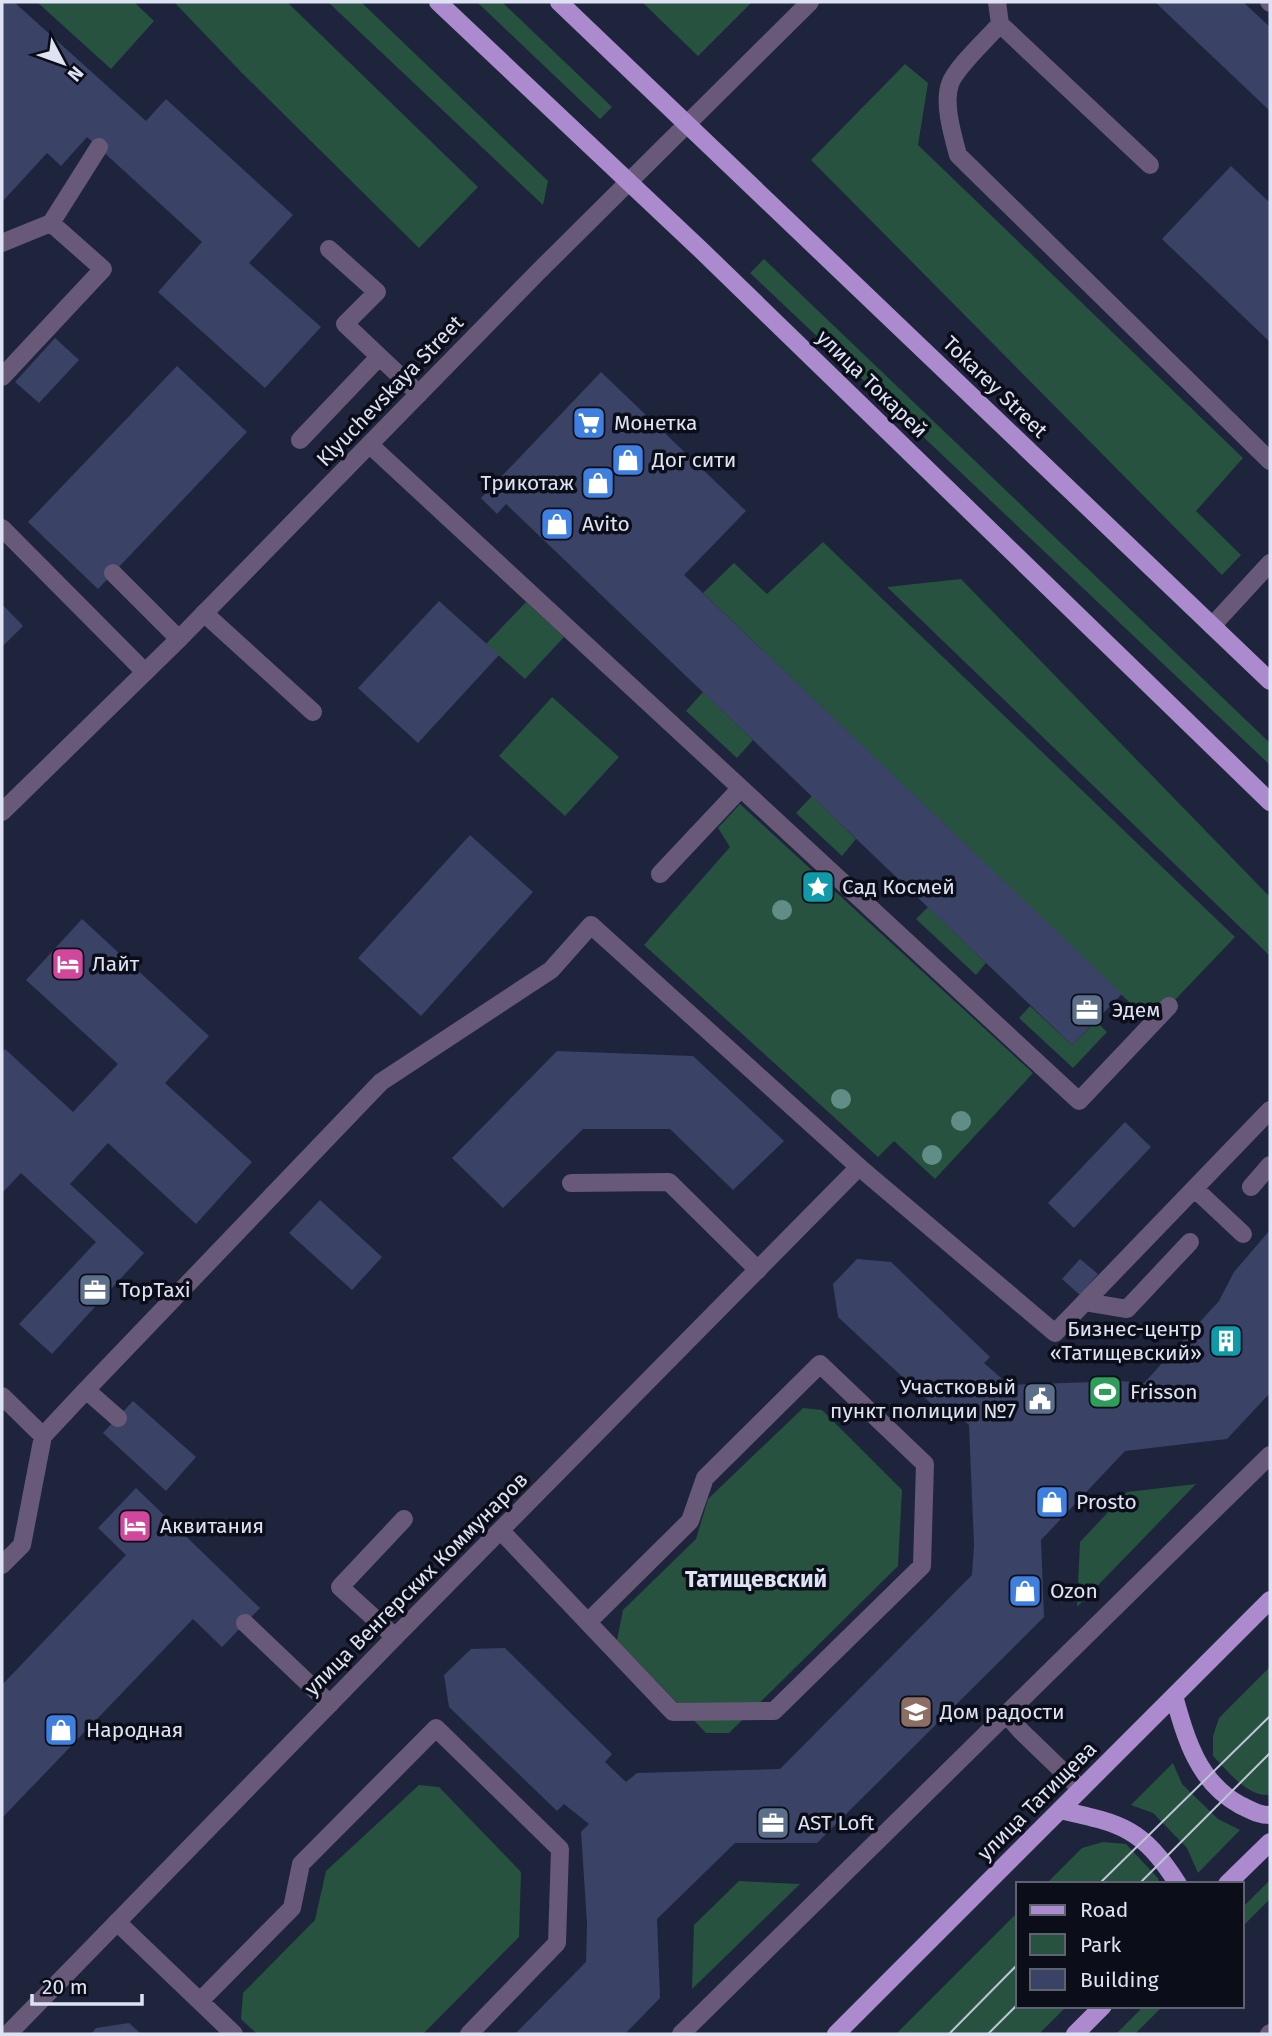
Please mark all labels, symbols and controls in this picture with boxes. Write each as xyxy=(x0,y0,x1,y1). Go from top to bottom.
north arrow xyxy=(28,28,98,98)
text: N xyxy=(63,62,88,86)
street label: Klyuchevskaya Street xyxy=(311,310,469,472)
street label: улица Токарей xyxy=(811,324,933,444)
street label: Tokarey Street xyxy=(937,331,1053,444)
supermarket icon: Монетка xyxy=(570,404,608,442)
place label: Монетка xyxy=(614,410,697,436)
shop icon: Дог сити xyxy=(609,441,647,479)
place label: Дог сити xyxy=(651,447,736,473)
shop icon: Трикотаж xyxy=(579,464,617,502)
place label: Трикотаж xyxy=(480,470,574,496)
shop icon: Avito xyxy=(538,505,576,543)
place label: Avito xyxy=(582,511,630,537)
place icon: Сад Космей xyxy=(799,868,837,906)
place label: Сад Космей xyxy=(842,874,955,900)
hotel icon: Лайт xyxy=(49,945,87,983)
place label: Лайт xyxy=(92,951,140,977)
office icon: Эдем xyxy=(1068,991,1106,1029)
place label: Эдем xyxy=(1112,997,1160,1023)
office icon: TopTaxi xyxy=(76,1271,114,1309)
place label: TopTaxi xyxy=(119,1277,191,1303)
place label: Бизнес-центр «Татищевский» xyxy=(1050,1316,1202,1366)
building icon: Бизнес-центр «Татищевский» xyxy=(1207,1322,1245,1360)
sports icon: Frisson xyxy=(1086,1373,1124,1411)
place label: Участковый пункт полиции №7 xyxy=(830,1374,1016,1424)
place label: Frisson xyxy=(1130,1379,1198,1405)
public building icon: Участковый пункт полиции №7 xyxy=(1021,1380,1059,1418)
street label: улица Венгерских Коммунаров xyxy=(299,1467,533,1701)
shop icon: Prosto xyxy=(1033,1483,1071,1521)
place label: Prosto xyxy=(1076,1489,1137,1515)
hotel icon: Аквитания xyxy=(116,1507,154,1545)
place label: Аквитания xyxy=(160,1513,264,1539)
district label: Татищевский xyxy=(685,1565,827,1593)
shop icon: Ozon xyxy=(1006,1572,1044,1610)
place label: Ozon xyxy=(1050,1578,1098,1604)
school or university icon: Дом радости xyxy=(897,1693,935,1731)
place label: Дом радости xyxy=(939,1699,1065,1725)
shop icon: Народная xyxy=(42,1711,80,1749)
place label: Народная xyxy=(86,1717,183,1743)
street label: улица Татищева xyxy=(972,1736,1102,1866)
office icon: AST Loft xyxy=(754,1804,792,1842)
place label: AST Loft xyxy=(798,1810,875,1836)
legend xyxy=(1016,1882,1244,2008)
text: Road xyxy=(1080,1897,1128,1923)
text: Park xyxy=(1080,1932,1122,1958)
scale bar xyxy=(32,1962,142,2006)
text: Building xyxy=(1080,1967,1159,1993)
text: 20 m xyxy=(42,1974,88,2000)

